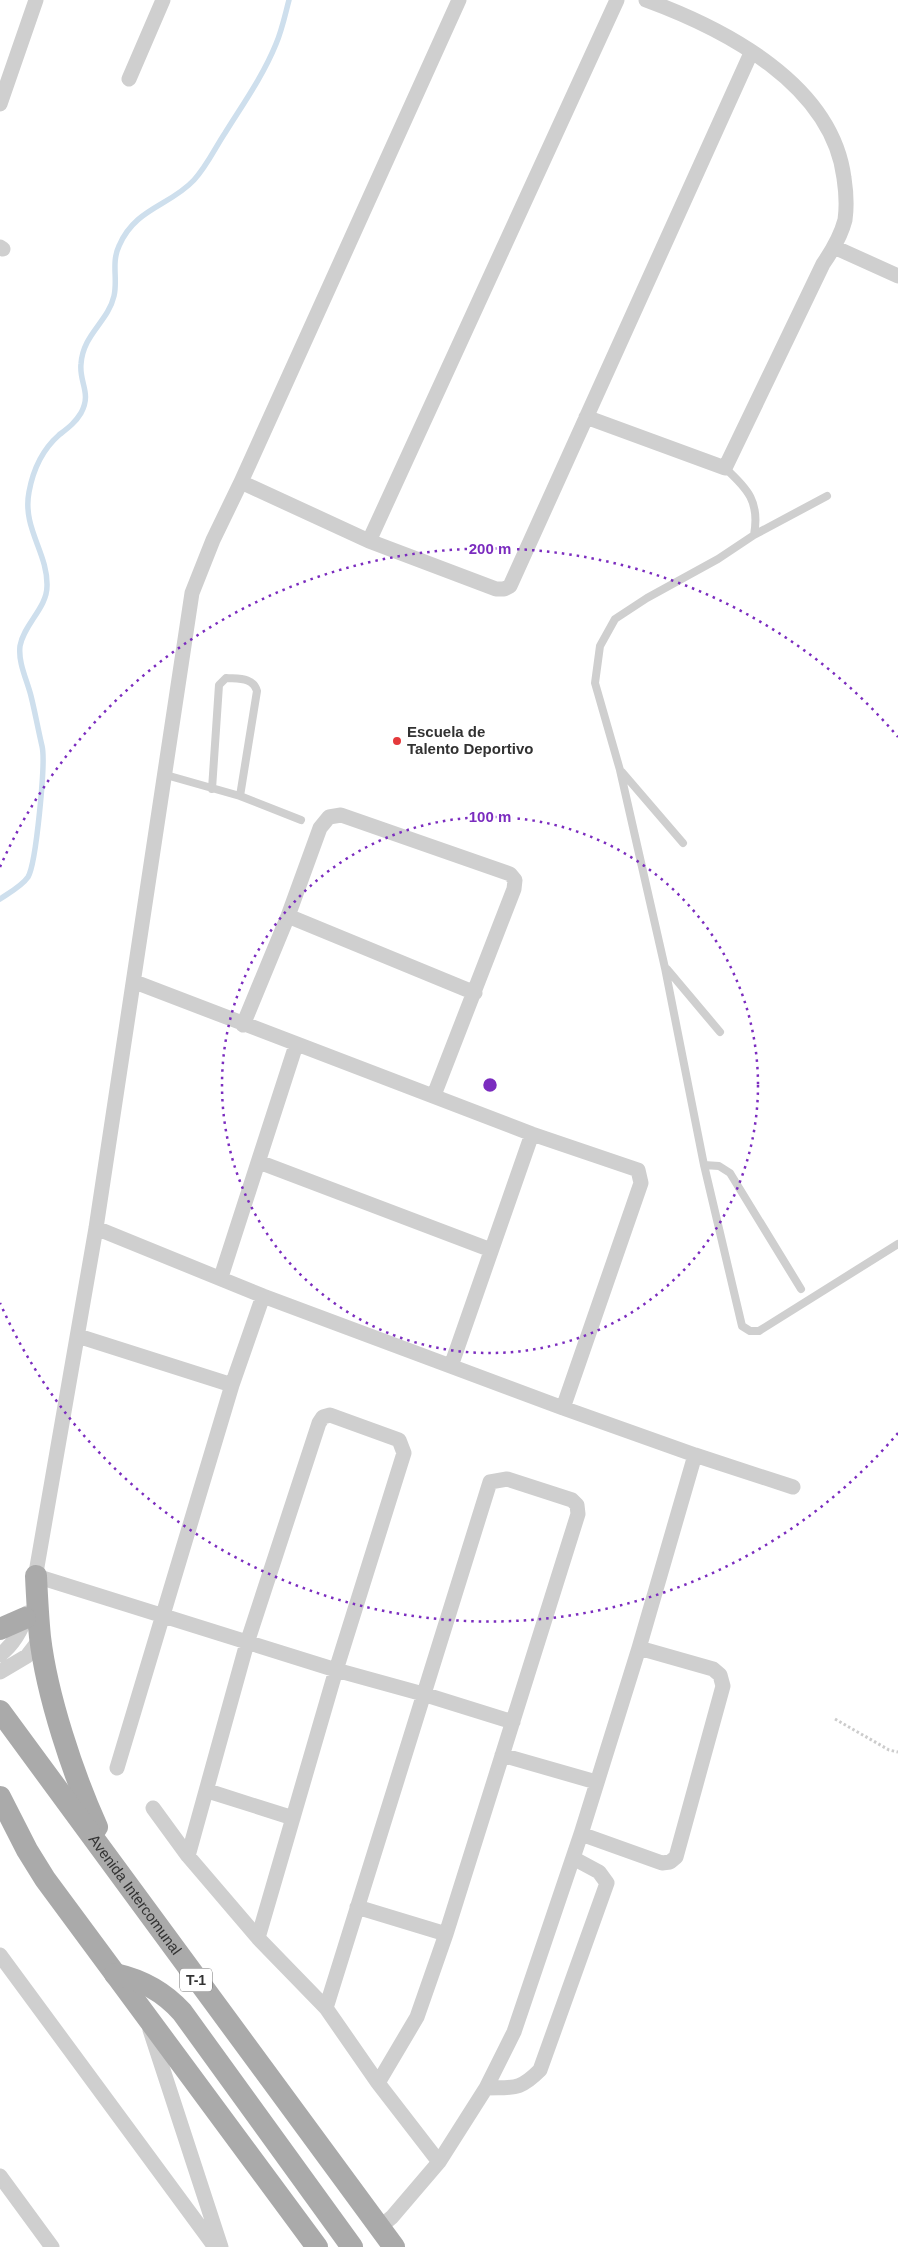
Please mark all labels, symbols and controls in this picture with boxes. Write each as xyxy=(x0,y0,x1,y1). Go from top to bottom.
text: 200 m xyxy=(469,540,511,557)
place label: Escuela de Talento Deportivo xyxy=(407,723,533,757)
marker: Escuela de Talento Deportivo xyxy=(391,735,403,747)
text: 100 m xyxy=(469,808,511,825)
centre of rings xyxy=(481,1076,499,1094)
street label: Avenida Intercomunal xyxy=(86,1831,185,1958)
road number: T-1 xyxy=(180,1968,212,1992)

